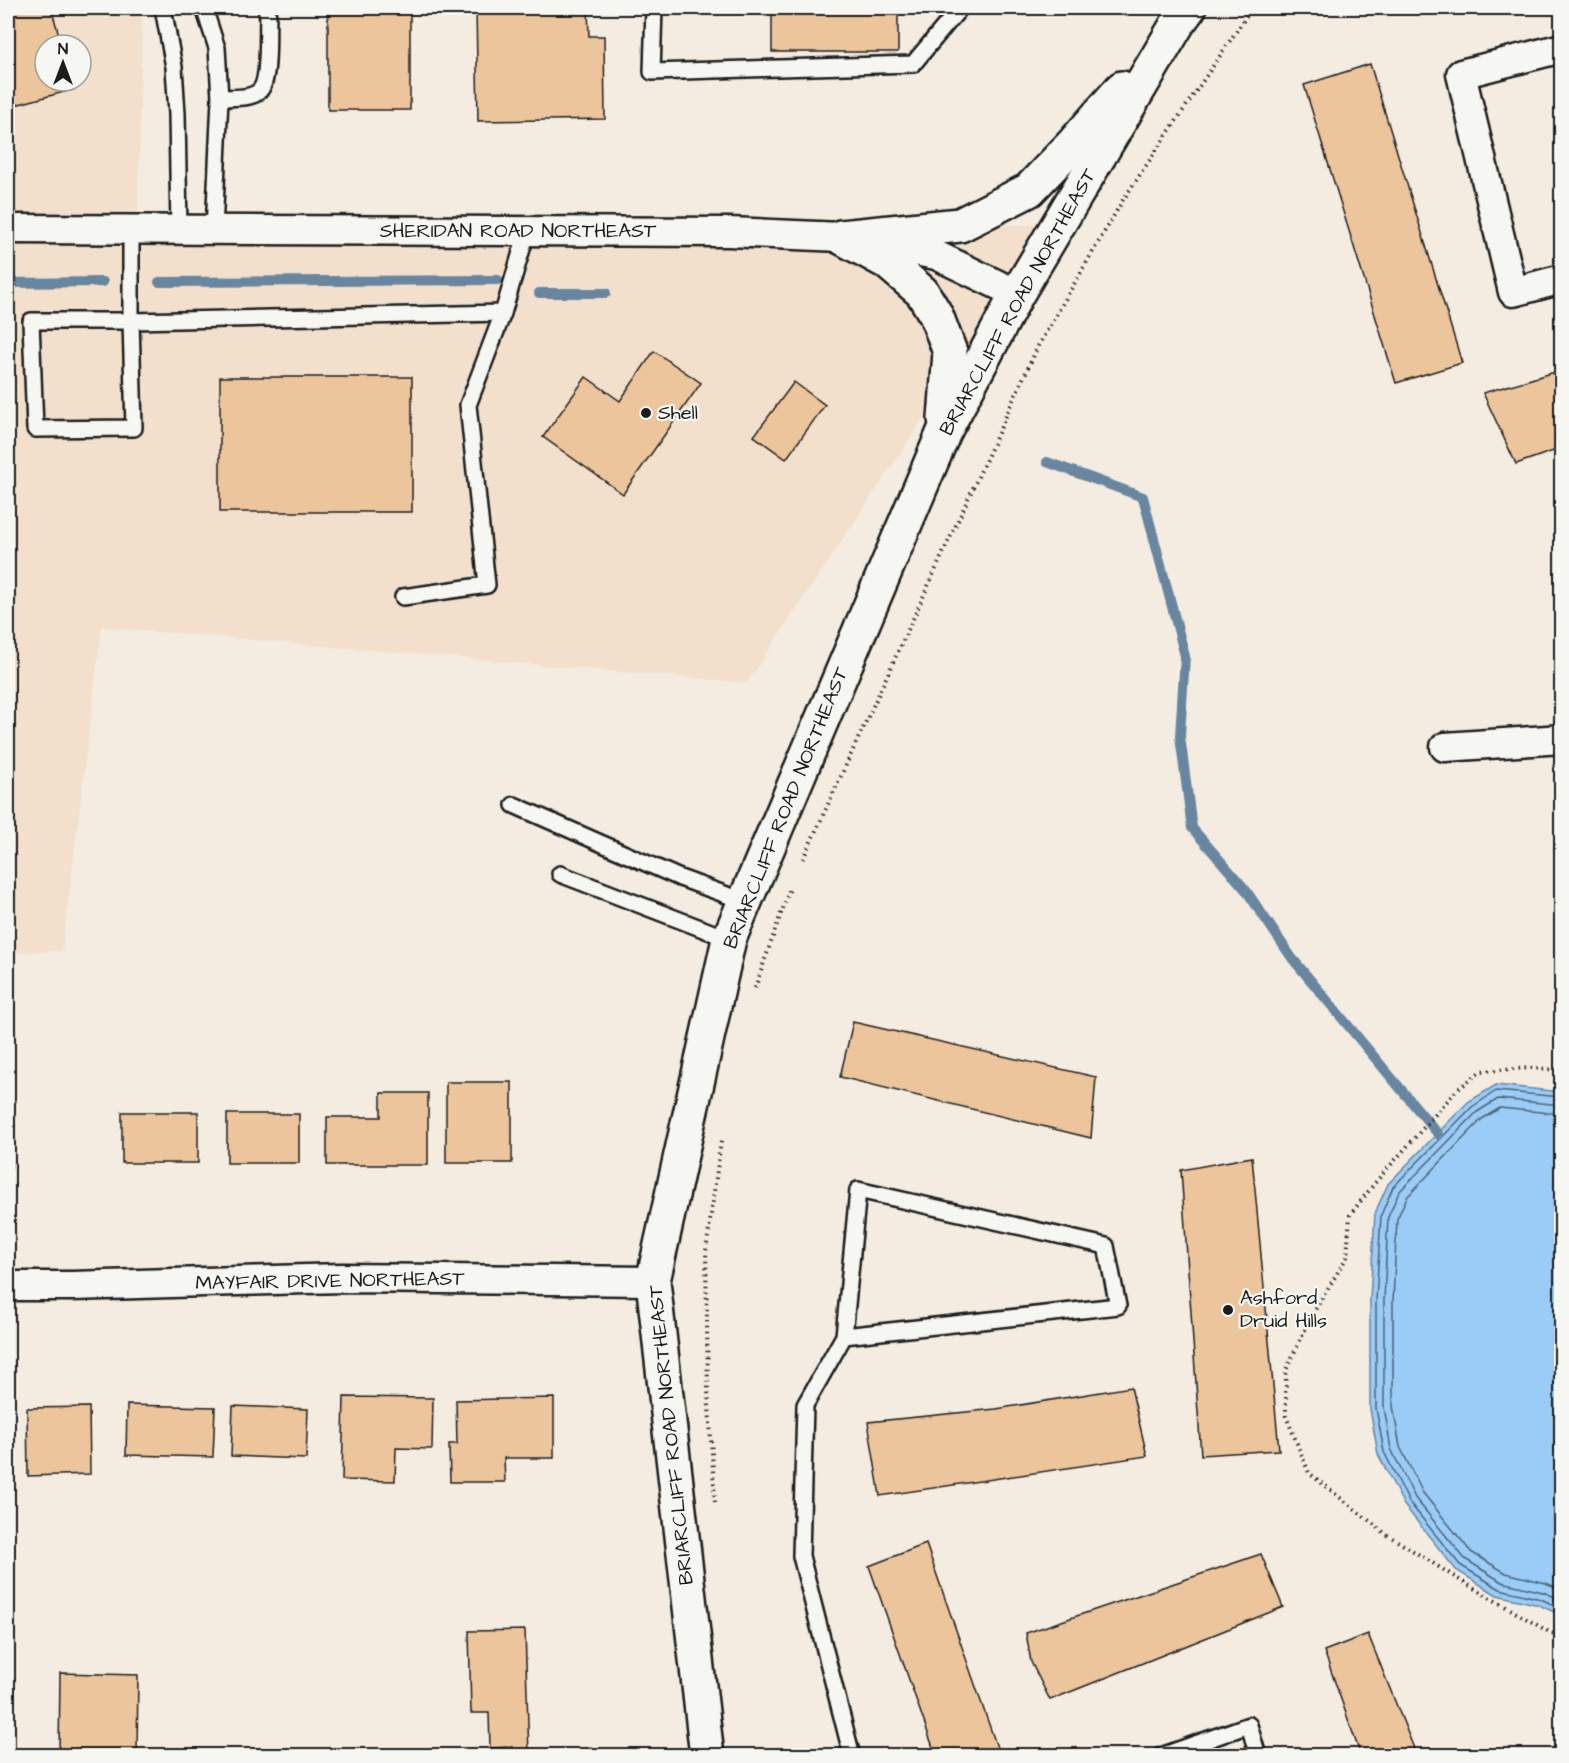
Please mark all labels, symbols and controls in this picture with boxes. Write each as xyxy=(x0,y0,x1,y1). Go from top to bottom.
north arrow xyxy=(33,33,93,93)
text: N xyxy=(58,38,68,60)
street label: BRIARCLIFF ROAD NORTHEAST xyxy=(933,163,1104,441)
street label: SHERIDAN ROAD NORTHEAST xyxy=(380,217,657,245)
place label: Shell xyxy=(658,399,698,427)
marker: Shell xyxy=(639,406,653,420)
street label: BRIARCLIFF ROAD NORTHEAST xyxy=(717,662,856,953)
street label: MAYFAIR DRIVE NORTHEAST xyxy=(195,1265,465,1297)
street label: BRIARCLIFF ROAD NORTHEAST xyxy=(641,1283,701,1586)
place label: Ashford Druid Hills xyxy=(1240,1284,1327,1335)
marker: Ashford Druid Hills xyxy=(1221,1303,1235,1317)

